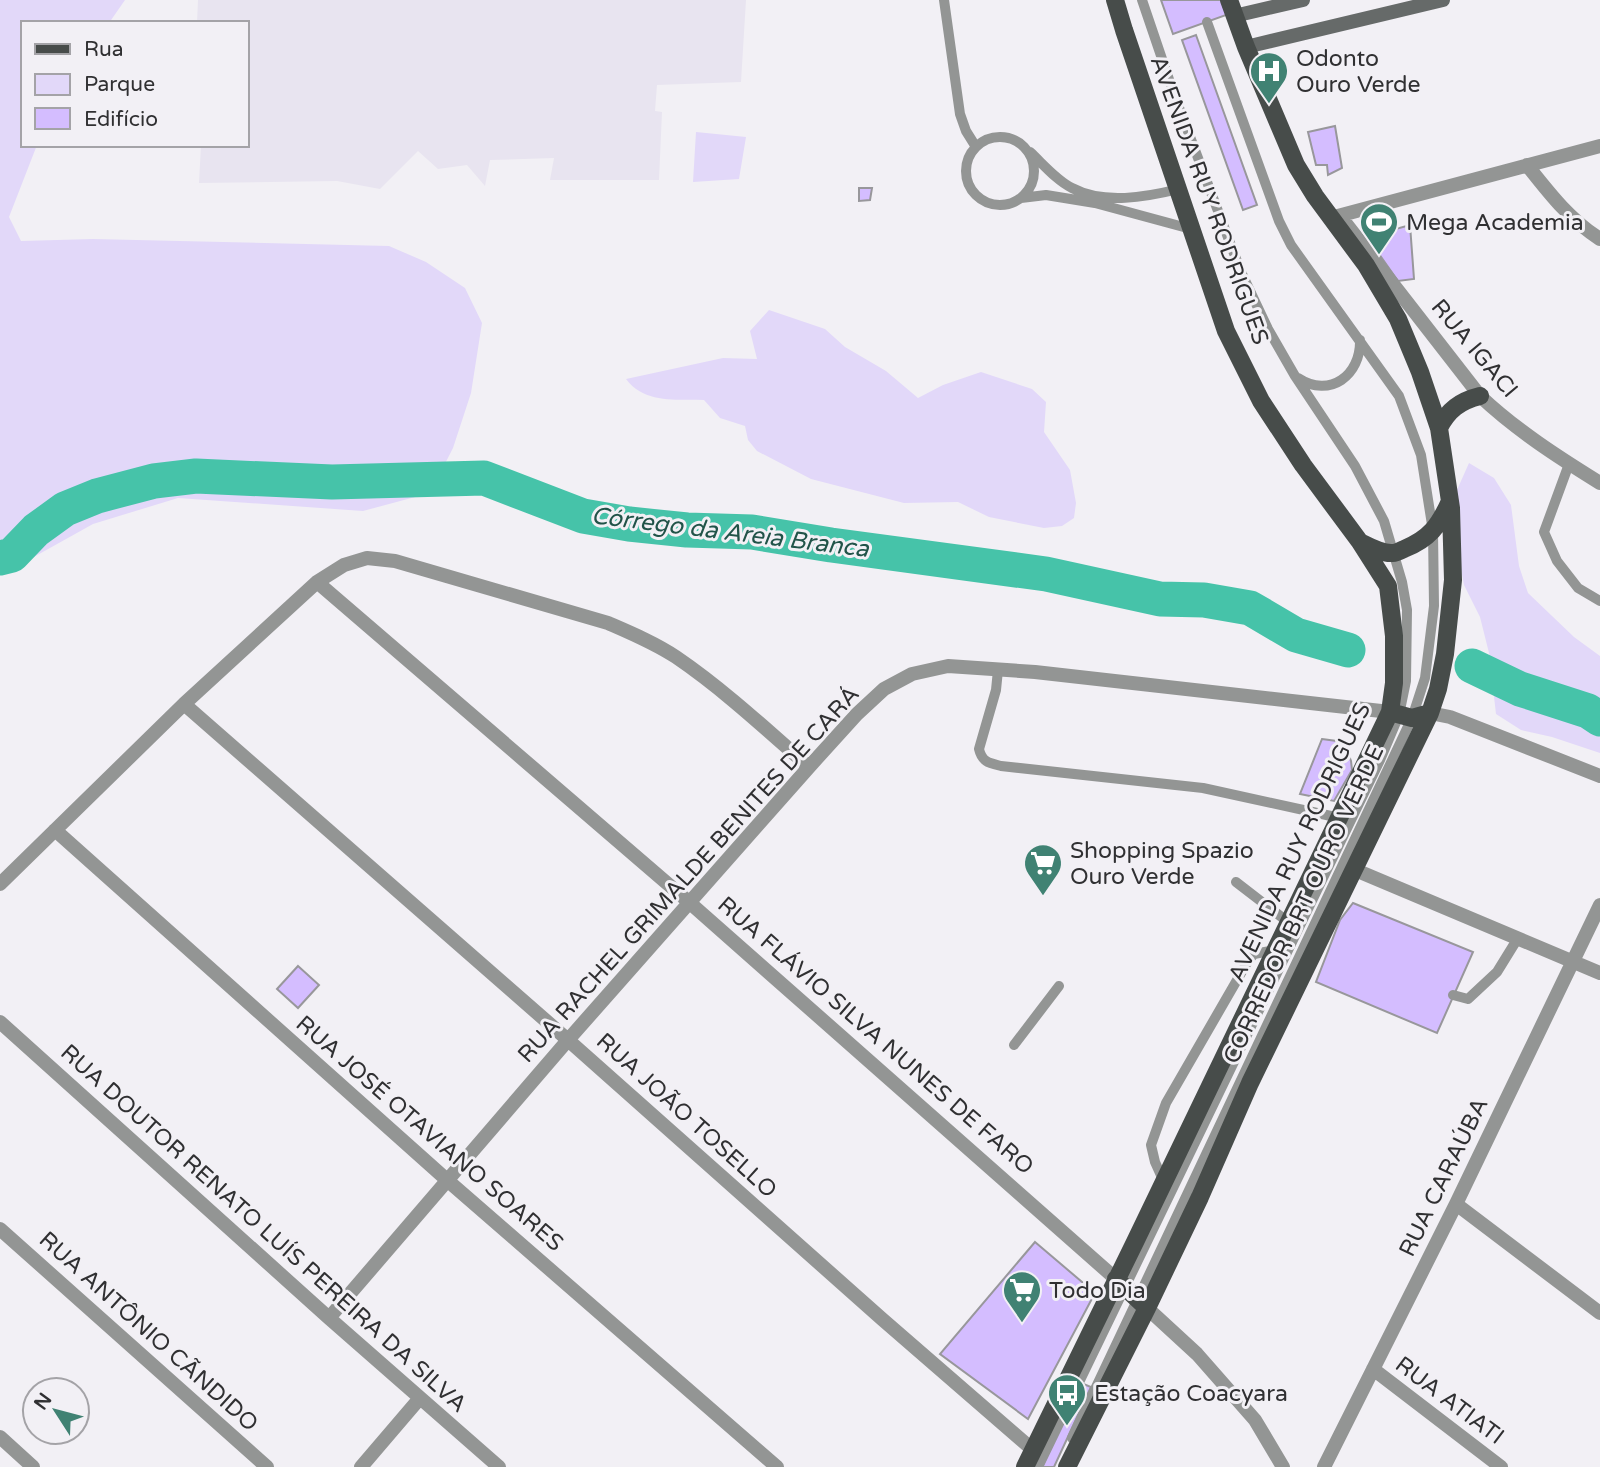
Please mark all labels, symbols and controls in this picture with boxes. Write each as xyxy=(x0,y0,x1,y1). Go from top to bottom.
legend xyxy=(21,21,248,147)
text: Rua xyxy=(84,37,124,62)
place label: Odonto Ouro Verde xyxy=(1296,45,1421,99)
hospital icon: Odonto Ouro Verde xyxy=(1248,50,1290,105)
street label: AVENIDA RUY RODRIGUES xyxy=(1144,52,1274,349)
text: Parque xyxy=(84,72,155,97)
text: Edifício xyxy=(84,107,158,132)
sports icon: Mega Academia xyxy=(1358,201,1400,256)
place label: Mega Academia xyxy=(1406,209,1584,237)
street label: RUA IGACI xyxy=(1425,294,1523,404)
water label: Córrego da Areia Branca xyxy=(590,501,871,564)
street label: RUA RACHEL GRIMALDE BENITES DE CARÁ xyxy=(512,681,865,1069)
street label: AVENIDA RUY RODRIGUES xyxy=(1223,698,1377,987)
street label: CORREDOR BRT OURO VERDE xyxy=(1218,741,1390,1068)
place label: Shopping Spazio Ouro Verde xyxy=(1070,837,1254,891)
supermarket icon: Shopping Spazio Ouro Verde xyxy=(1022,842,1064,897)
street label: RUA FLÁVIO SILVA NUNES DE FARO xyxy=(712,891,1039,1181)
street label: RUA JOSÉ OTAVIANO SOARES xyxy=(290,1010,569,1258)
street label: RUA JOÃO TOSELLO xyxy=(590,1027,782,1204)
street label: RUA DOUTOR RENATO LUÍS PEREIRA DA SILVA xyxy=(54,1039,472,1419)
street label: RUA CARAÚBA xyxy=(1393,1093,1494,1261)
street label: RUA ANTÔNIO CÃNDIDO xyxy=(34,1225,264,1437)
supermarket icon: Todo Dia xyxy=(1001,1269,1043,1324)
place label: Todo Dia xyxy=(1049,1277,1146,1305)
street label: RUA ATIATI xyxy=(1389,1351,1509,1451)
bus stop icon: Estação Coacyara xyxy=(1046,1372,1088,1427)
north arrow xyxy=(21,1376,91,1446)
place label: Estação Coacyara xyxy=(1094,1380,1288,1408)

